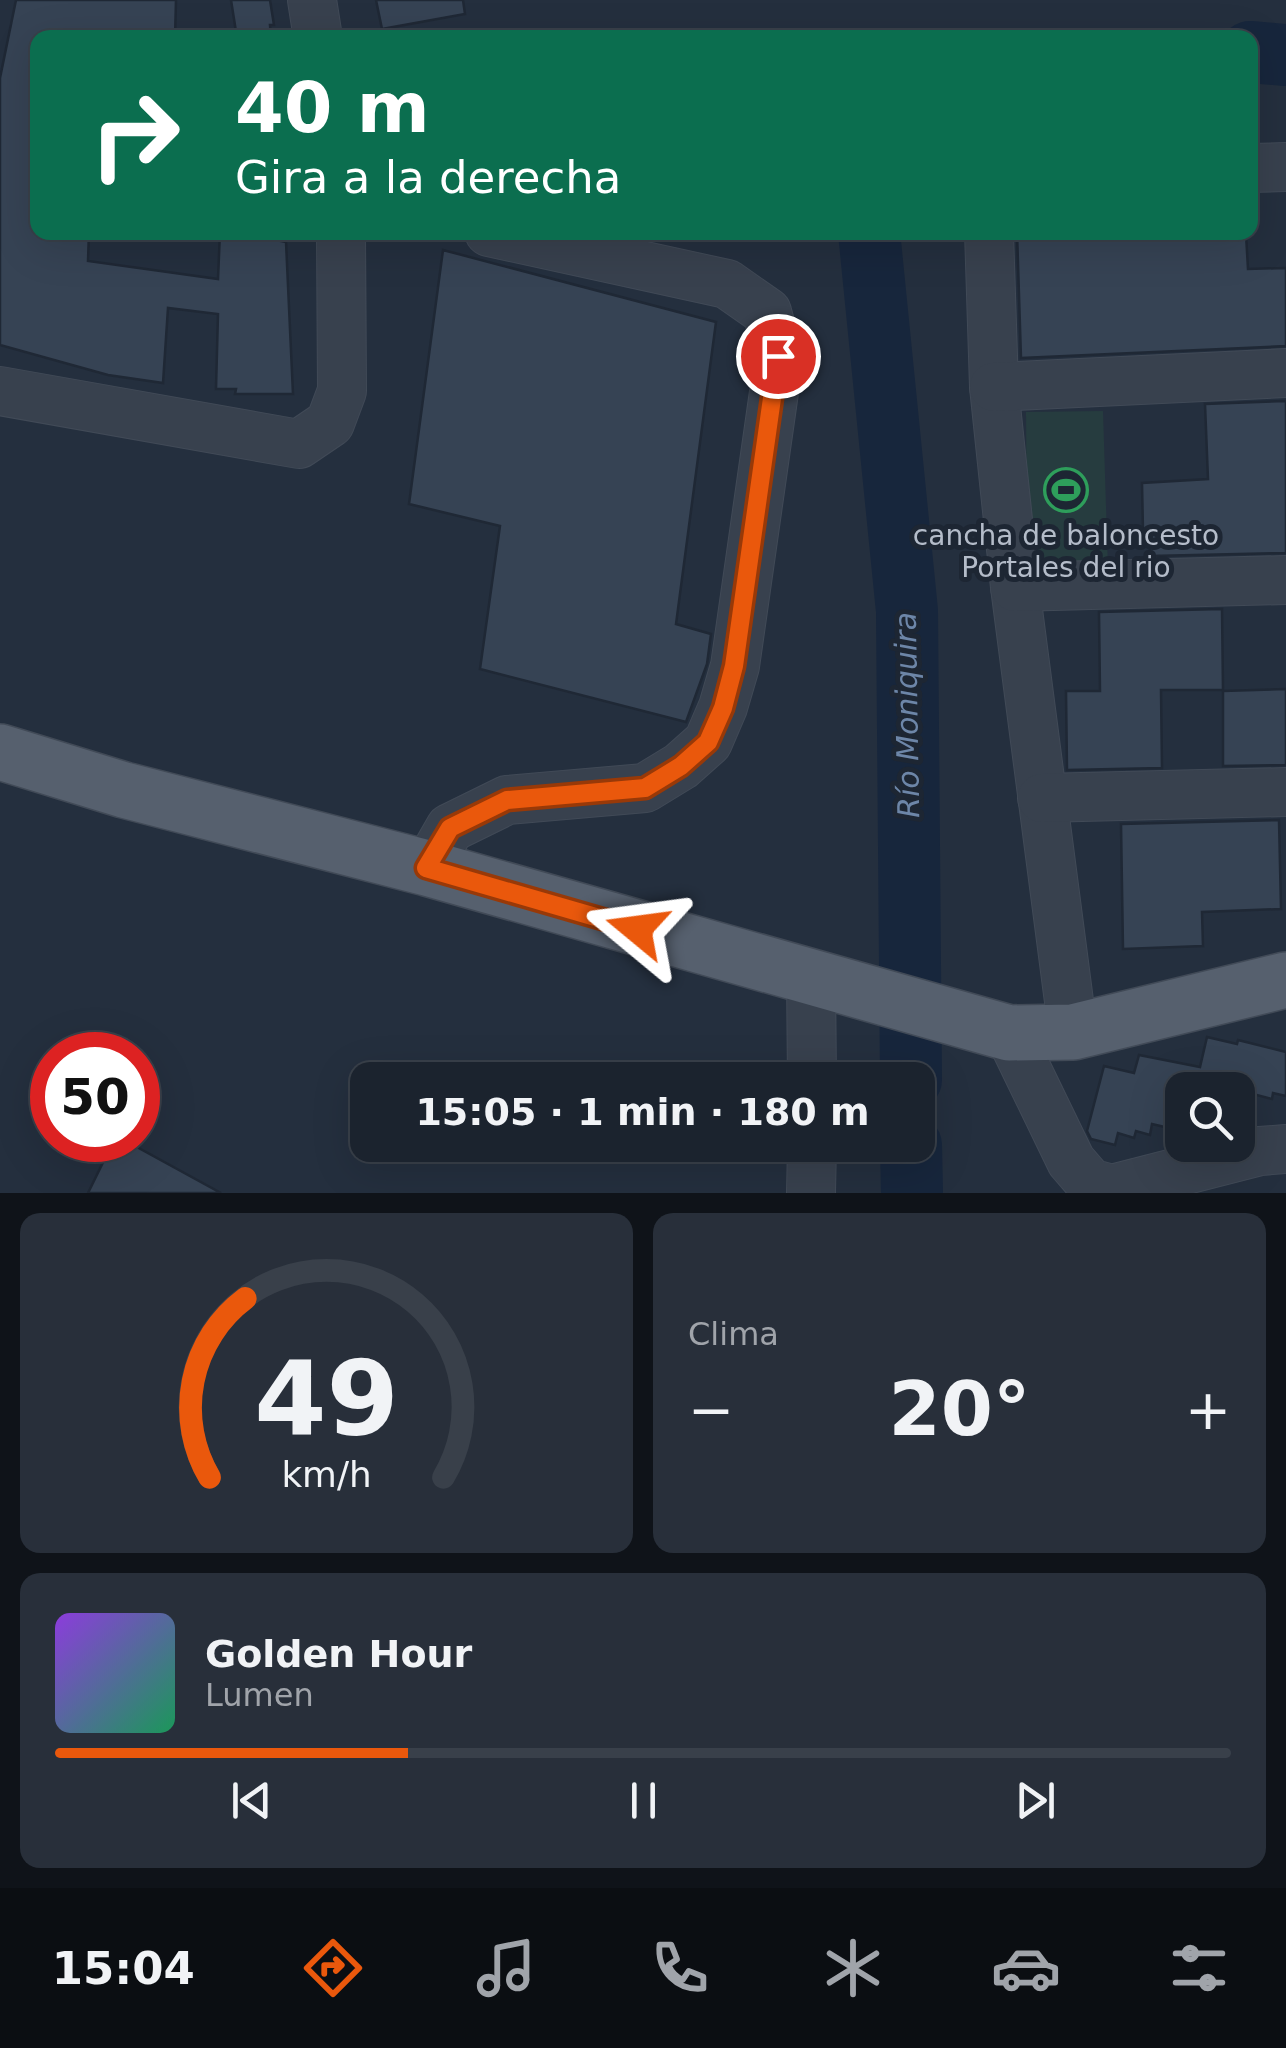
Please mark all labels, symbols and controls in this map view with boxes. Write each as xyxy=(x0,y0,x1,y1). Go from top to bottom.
text: 40 m xyxy=(235,67,430,149)
icon: right xyxy=(70,70,200,200)
text: Gira a la derecha xyxy=(235,151,621,204)
pin xyxy=(736,314,821,399)
icon: arrive xyxy=(751,329,806,384)
sports icon: cancha de baloncesto Portales del rio xyxy=(1043,467,1089,513)
place label: cancha de baloncesto Portales del rio xyxy=(913,519,1219,584)
water label: Río Moniquira xyxy=(888,612,926,818)
position arrow xyxy=(585,877,689,981)
speed limit sign: 50 xyxy=(30,1032,160,1162)
map controls xyxy=(1165,1072,1255,1162)
button: search xyxy=(1165,1072,1255,1162)
text: 15:05 · 1 min · 180 m xyxy=(415,1090,870,1134)
text: Clima xyxy=(688,1315,779,1353)
text: 49 xyxy=(254,1338,399,1460)
text: 20° xyxy=(889,1365,1030,1453)
text: − xyxy=(688,1378,734,1442)
text: + xyxy=(1185,1378,1231,1442)
text: km/h xyxy=(281,1454,372,1495)
text: Golden Hour xyxy=(205,1632,472,1676)
text: Lumen xyxy=(205,1676,314,1714)
icon: previous xyxy=(224,1773,279,1828)
icon: pause xyxy=(616,1773,671,1828)
icon: next xyxy=(1008,1773,1063,1828)
icon: directions xyxy=(298,1933,368,2003)
icon: music xyxy=(471,1933,541,2003)
icon: phone xyxy=(645,1933,715,2003)
icon: climate xyxy=(818,1933,888,2003)
icon: car xyxy=(991,1933,1061,2003)
icon: filters xyxy=(1164,1933,1234,2003)
text: 15:04 xyxy=(52,1942,195,1995)

